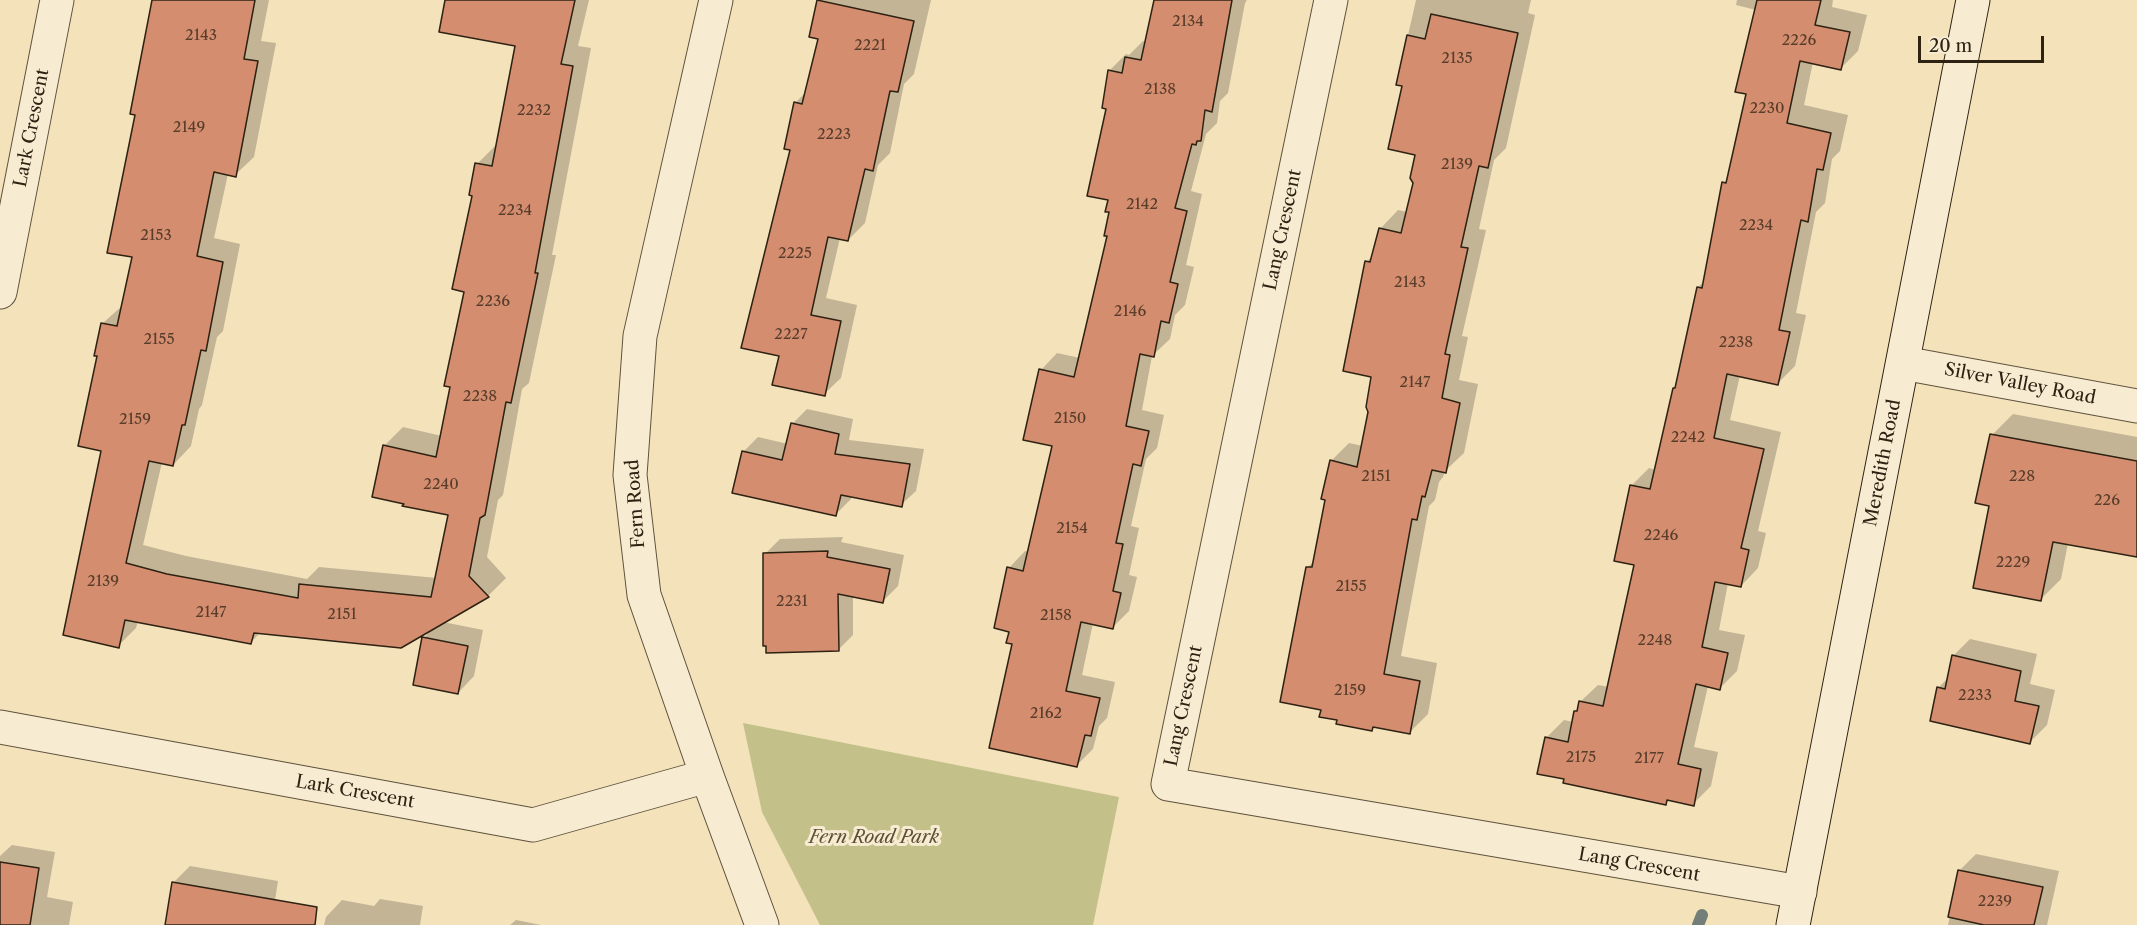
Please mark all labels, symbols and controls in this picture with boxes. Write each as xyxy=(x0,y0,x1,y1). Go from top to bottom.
house number: 2134 xyxy=(1172,13,1204,31)
scale bar xyxy=(1921,24,2047,62)
house number: 2143 xyxy=(185,27,217,45)
house number: 2226 xyxy=(1782,32,1816,50)
text: 20 m xyxy=(1929,35,1972,57)
house number: 2221 xyxy=(854,37,886,55)
house number: 2135 xyxy=(1441,50,1473,68)
street label: Lark Crescent xyxy=(10,67,54,189)
house number: 2138 xyxy=(1144,81,1176,99)
house number: 2230 xyxy=(1749,100,1785,118)
house number: 2232 xyxy=(517,102,551,120)
house number: 2149 xyxy=(173,119,205,137)
house number: 2223 xyxy=(817,126,851,144)
house number: 2139 xyxy=(1441,156,1473,174)
street label: Lang Crescent xyxy=(1260,168,1306,292)
house number: 2142 xyxy=(1126,196,1158,214)
house number: 2234 xyxy=(498,202,532,220)
house number: 2234 xyxy=(1739,217,1773,235)
house number: 2153 xyxy=(140,227,172,245)
house number: 2225 xyxy=(778,245,812,263)
house number: 2143 xyxy=(1394,274,1426,292)
house number: 2236 xyxy=(476,293,510,311)
house number: 2146 xyxy=(1114,303,1146,321)
house number: 2227 xyxy=(774,326,808,344)
house number: 2155 xyxy=(143,331,175,349)
house number: 2238 xyxy=(1719,334,1753,352)
street label: Silver Valley Road xyxy=(1943,359,2097,409)
house number: 2147 xyxy=(1400,374,1430,392)
house number: 2238 xyxy=(463,388,497,406)
street label: Meredith Road xyxy=(1860,398,1906,528)
house number: 2150 xyxy=(1054,410,1086,428)
house number: 2159 xyxy=(119,411,151,429)
house number: 2242 xyxy=(1671,429,1705,447)
street label: Fern Road xyxy=(622,459,650,549)
house number: 2151 xyxy=(1361,468,1391,486)
house number: 228 xyxy=(2009,468,2035,486)
house number: 2240 xyxy=(423,476,459,494)
house number: 226 xyxy=(2094,492,2120,510)
house number: 2154 xyxy=(1056,520,1088,538)
house number: 2246 xyxy=(1644,527,1678,545)
house number: 2229 xyxy=(1996,554,2030,572)
house number: 2139 xyxy=(87,573,119,591)
house number: 2155 xyxy=(1335,578,1367,596)
house number: 2231 xyxy=(776,593,808,611)
house number: 2147 xyxy=(196,604,226,622)
house number: 2151 xyxy=(327,606,357,624)
house number: 2158 xyxy=(1040,607,1072,625)
house number: 2248 xyxy=(1638,632,1672,650)
street label: Lang Crescent xyxy=(1161,644,1207,768)
house number: 2159 xyxy=(1334,682,1366,700)
house number: 2233 xyxy=(1958,687,1992,705)
house number: 2162 xyxy=(1030,705,1062,723)
house number: 2175 xyxy=(1566,749,1596,767)
house number: 2177 xyxy=(1634,750,1664,768)
street label: Lark Crescent xyxy=(294,771,416,813)
park label: Fern Road Park xyxy=(809,827,939,849)
street label: Lang Crescent xyxy=(1576,844,1702,886)
house number: 2239 xyxy=(1978,893,2012,911)

